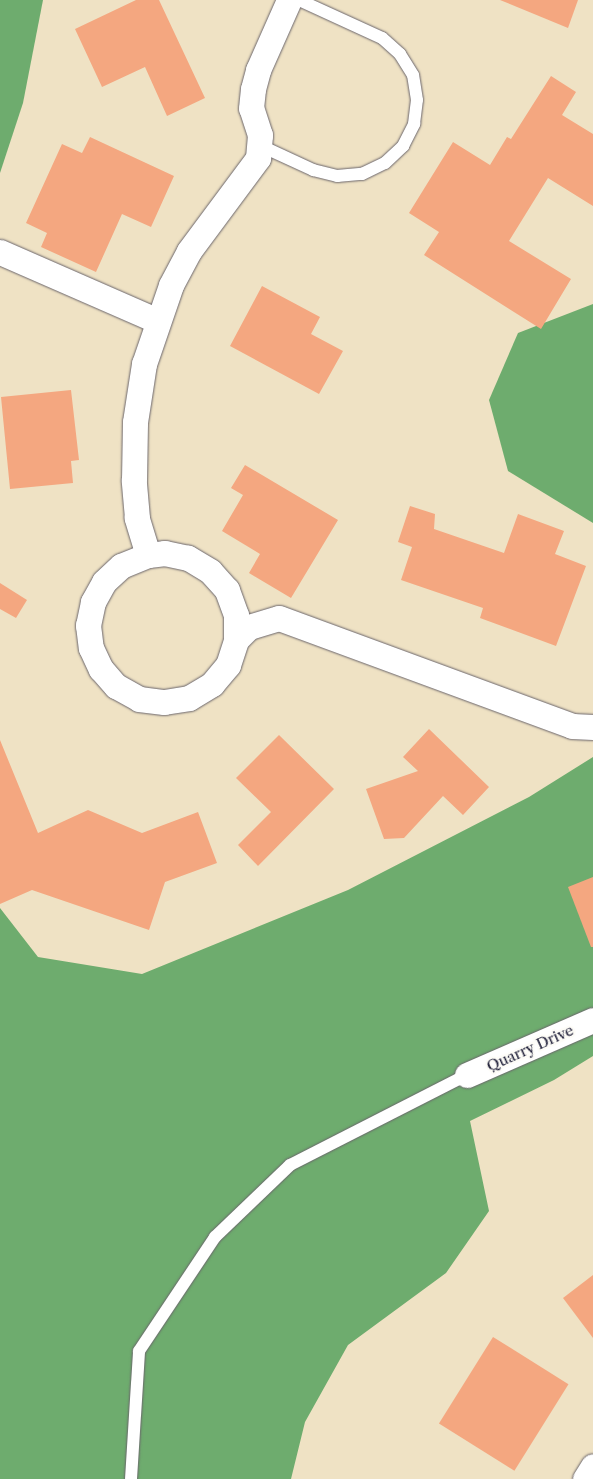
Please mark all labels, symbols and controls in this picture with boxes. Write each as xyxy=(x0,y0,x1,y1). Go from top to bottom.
street label: Quarry Drive xyxy=(484,1021,576,1075)

